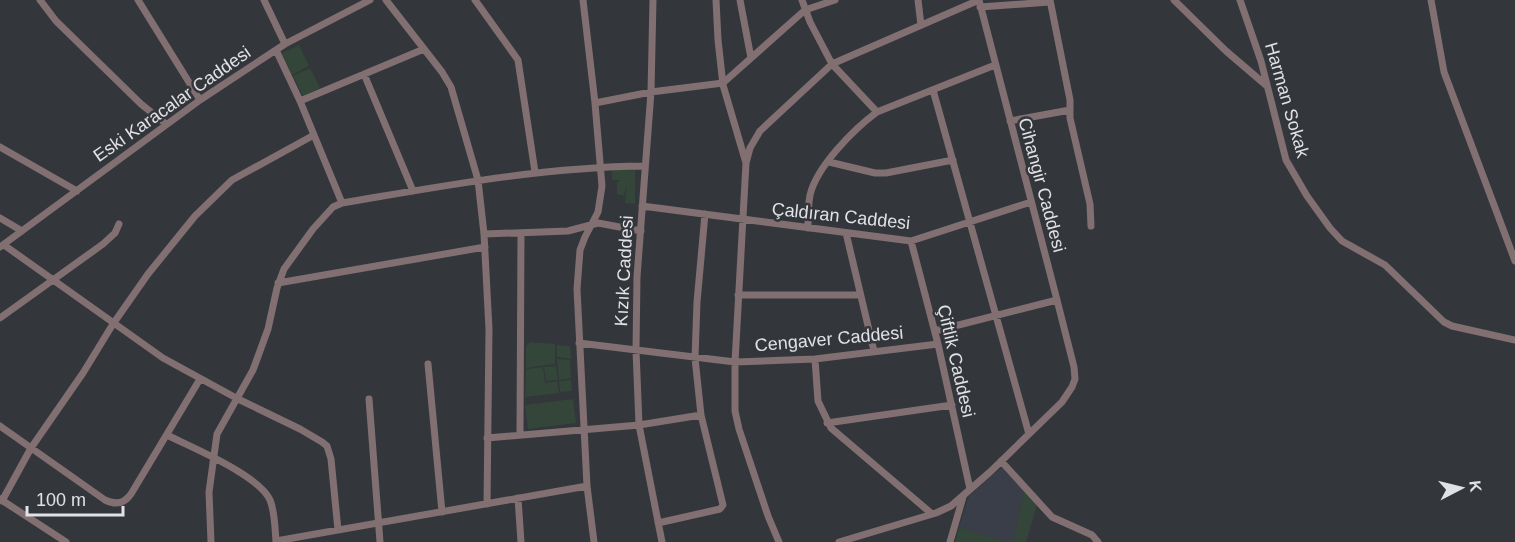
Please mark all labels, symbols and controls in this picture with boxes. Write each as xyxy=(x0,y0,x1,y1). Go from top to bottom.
street label: Harman Sokak xyxy=(1261,40,1313,161)
street label: Eski Karacalar Caddesi xyxy=(90,42,254,166)
street label: Cihangir Caddesi xyxy=(1014,116,1070,254)
street label: Çaldıran Caddesi xyxy=(771,199,911,233)
street label: Kızık Caddesi xyxy=(611,215,637,327)
street label: Çiftlik Caddesi xyxy=(933,303,979,419)
street label: Cengaver Caddesi xyxy=(754,323,904,355)
north arrow xyxy=(1431,458,1491,518)
scale bar xyxy=(27,479,123,517)
text: K xyxy=(1466,479,1485,493)
text: 100 m xyxy=(36,490,86,510)

